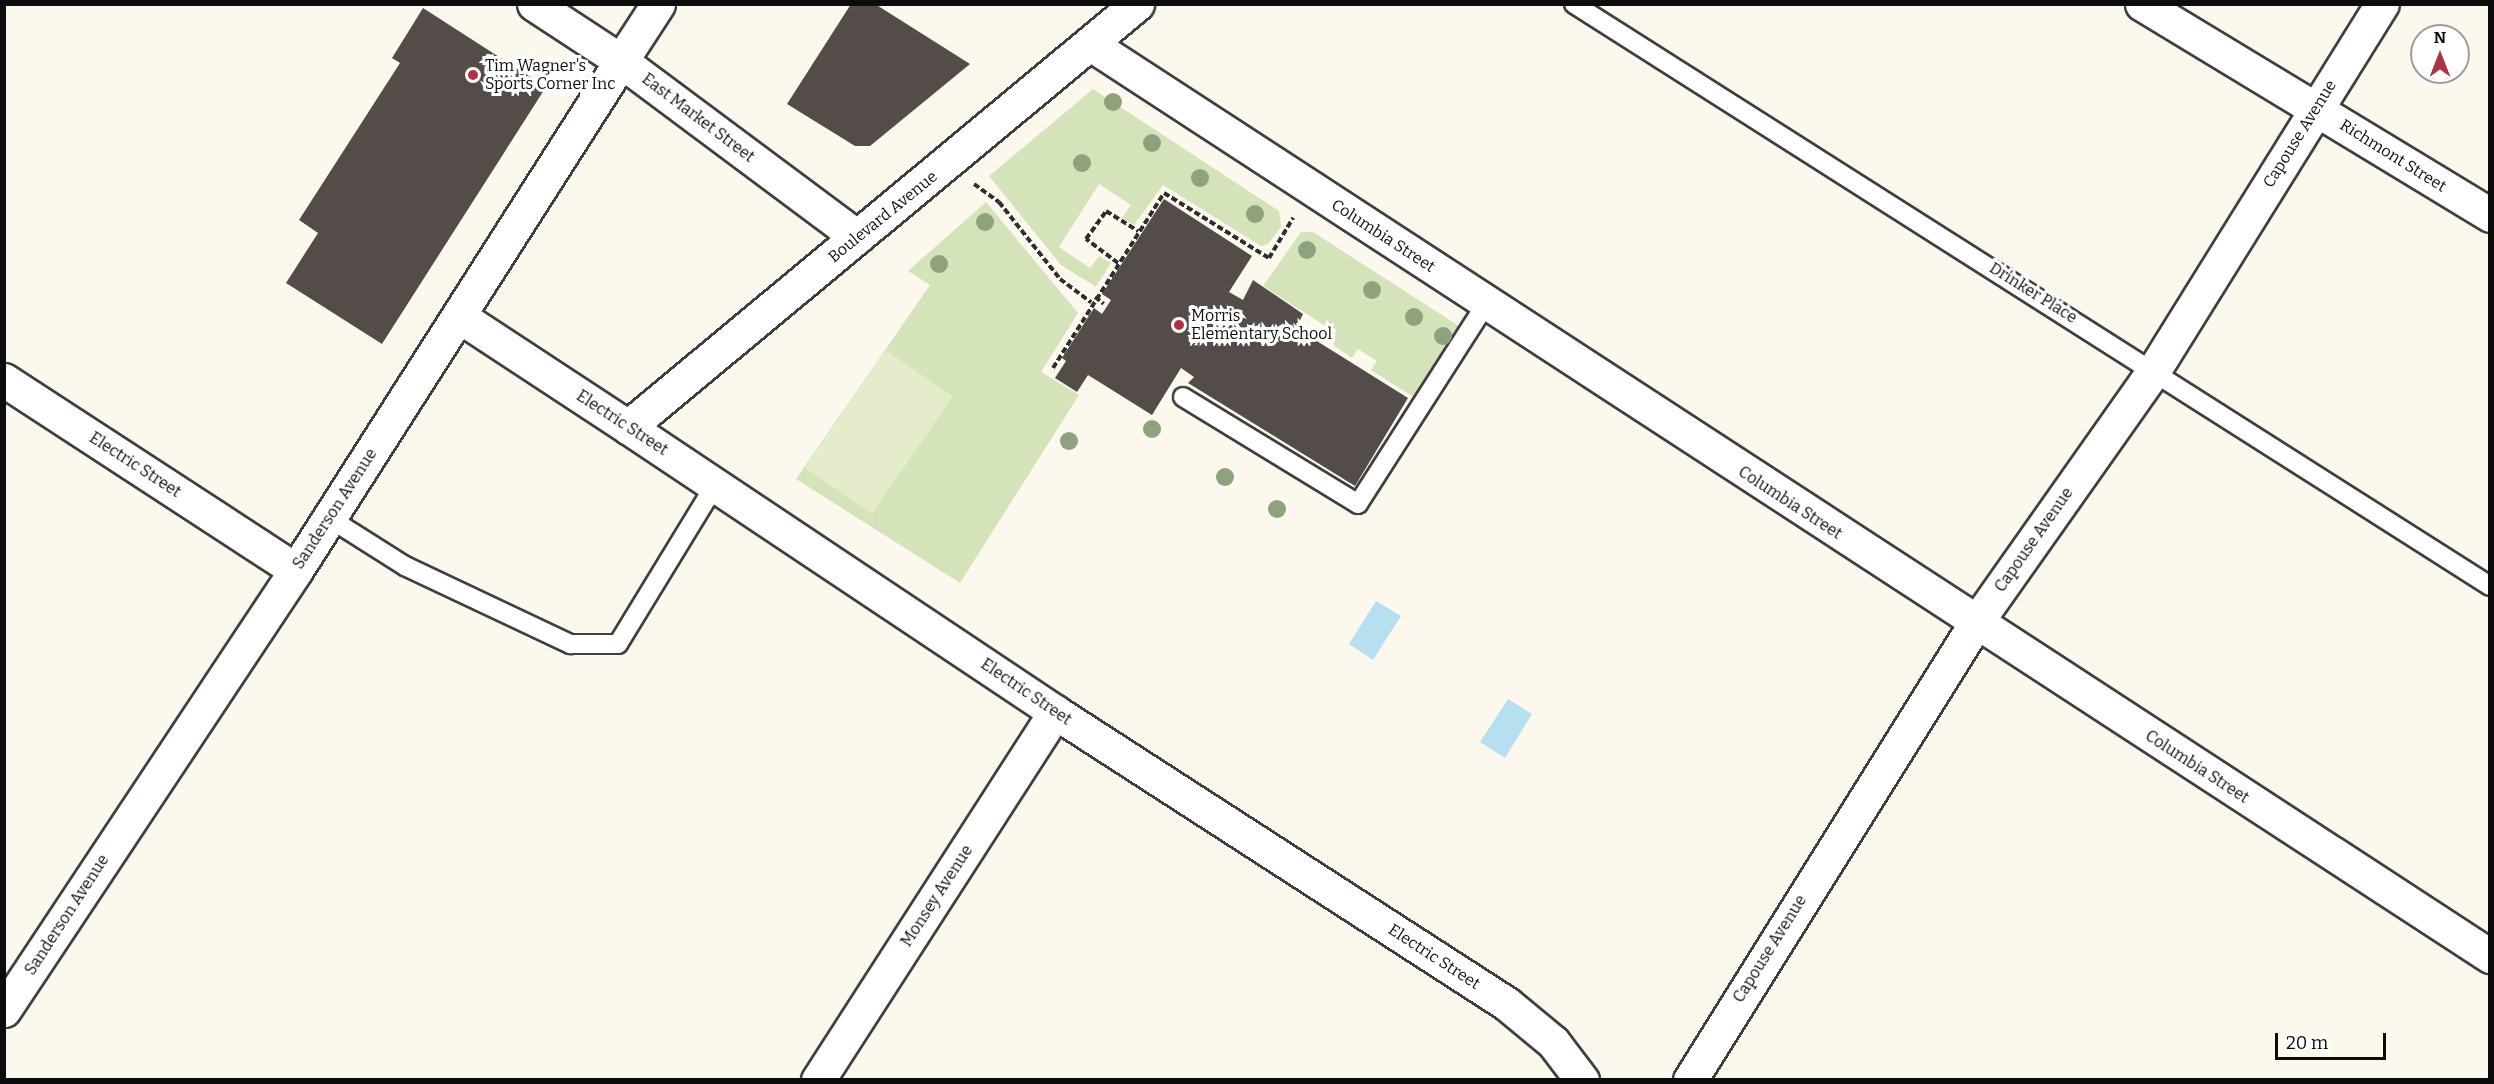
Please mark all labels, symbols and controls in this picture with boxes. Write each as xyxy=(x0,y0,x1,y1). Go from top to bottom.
north arrow xyxy=(2410,24,2470,84)
text: N xyxy=(2434,28,2446,47)
place label: Tim Wagner's Sports Corner Inc xyxy=(485,56,615,94)
marker: Tim Wagner's Sports Corner Inc xyxy=(466,68,480,82)
street label: East Market Street xyxy=(638,69,758,167)
street label: Capouse Avenue xyxy=(2259,77,2341,191)
street label: Richmont Street xyxy=(2336,116,2450,196)
street label: Boulevard Avenue xyxy=(825,167,941,267)
street label: Columbia Street xyxy=(1328,195,1438,277)
street label: Drinker Place xyxy=(1986,258,2080,328)
place label: Morris Elementary School xyxy=(1191,306,1332,344)
marker: Morris Elementary School xyxy=(1172,318,1186,332)
street label: Electric Street xyxy=(573,386,671,460)
street label: Electric Street xyxy=(86,428,184,502)
street label: Sanderson Avenue xyxy=(289,445,381,573)
street label: Columbia Street xyxy=(1735,462,1845,544)
street label: Capouse Avenue xyxy=(1991,484,2077,596)
street label: Electric Street xyxy=(977,655,1075,729)
street label: Columbia Street xyxy=(2142,726,2252,808)
street label: Monsey Avenue xyxy=(897,842,977,950)
street label: Sanderson Avenue xyxy=(21,851,113,979)
street label: Capouse Avenue xyxy=(1729,892,1811,1006)
street label: Electric Street xyxy=(1385,920,1483,994)
scale bar xyxy=(2278,1021,2389,1059)
text: 20 m xyxy=(2286,1032,2328,1054)

